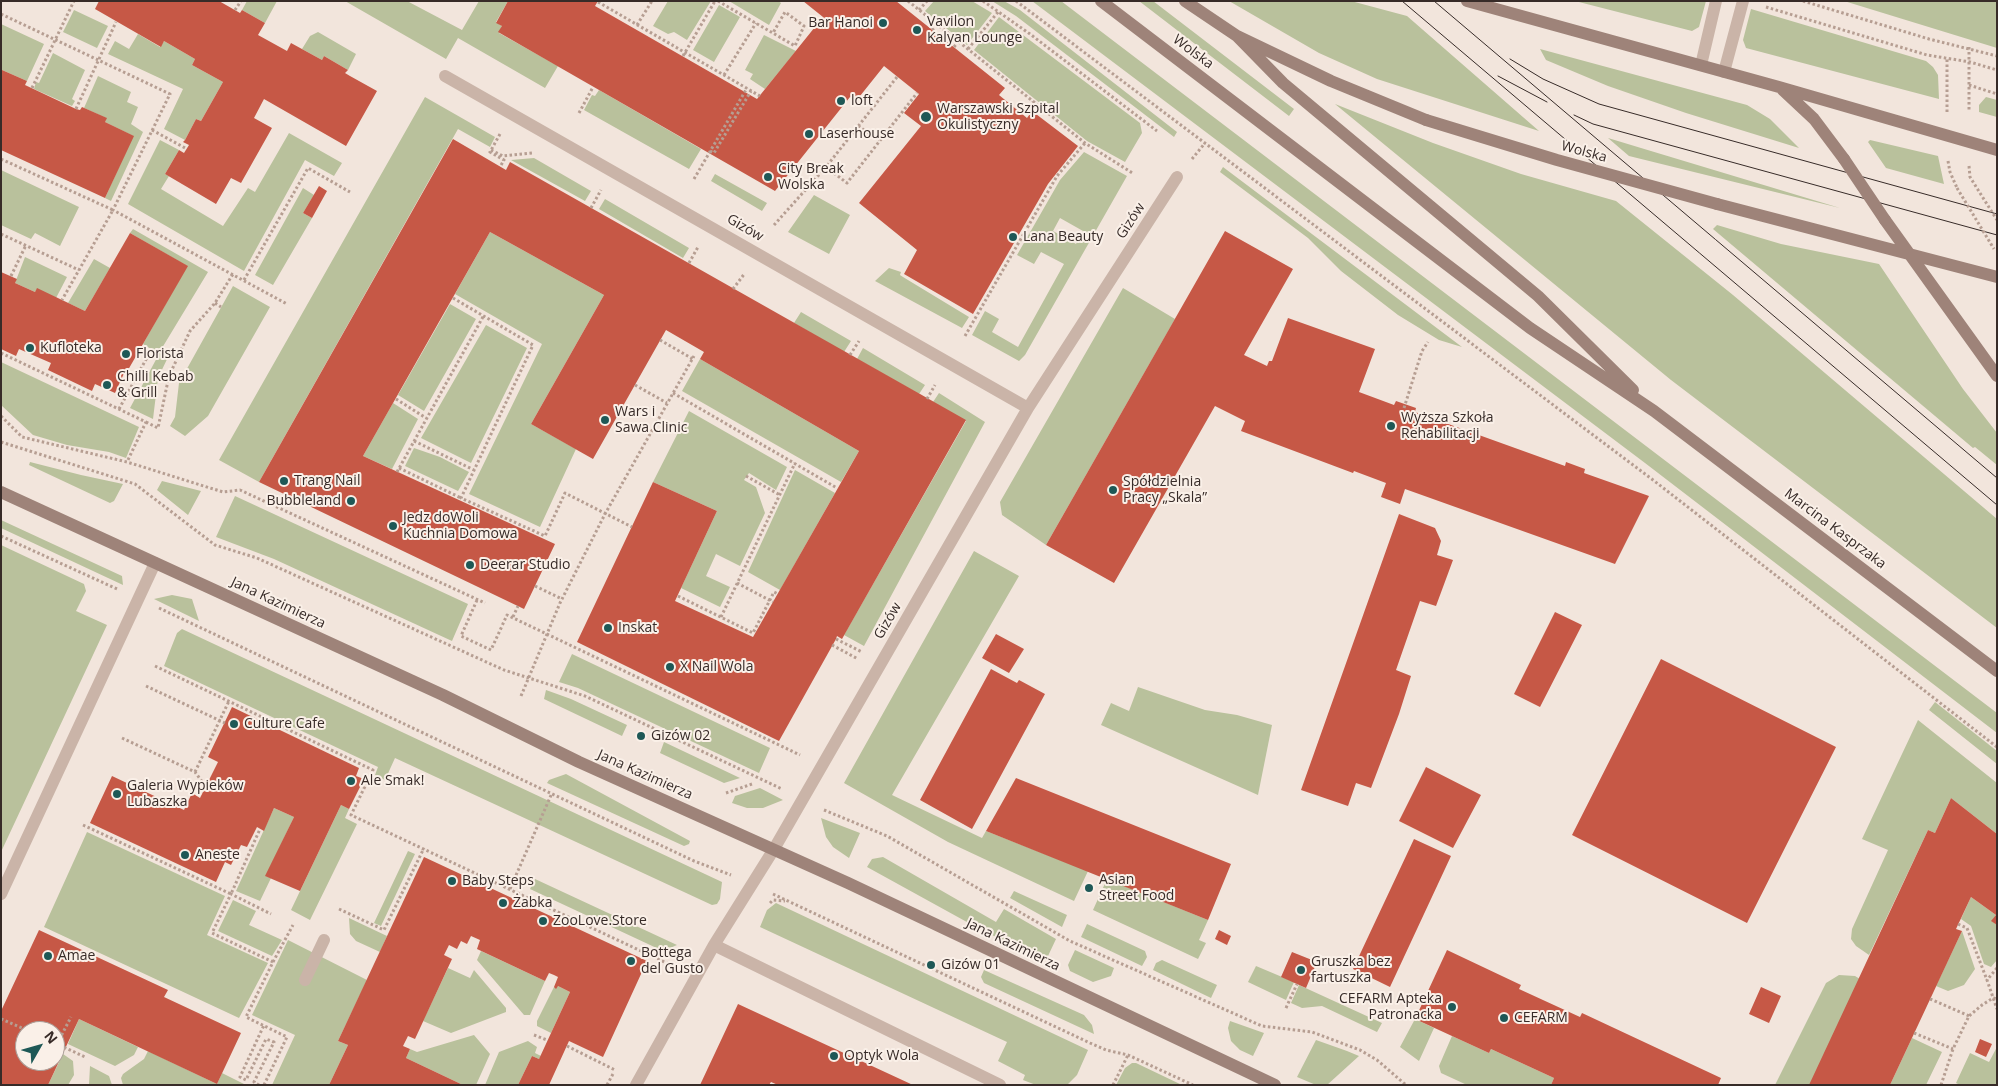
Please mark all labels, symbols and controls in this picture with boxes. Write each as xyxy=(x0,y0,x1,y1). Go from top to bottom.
place label: Vavilon Kalyan Lounge xyxy=(927,14,1022,46)
place label: Bar Hanoi xyxy=(808,15,873,31)
marker: Bar Hanoi xyxy=(877,17,889,29)
marker: Vavilon Kalyan Lounge xyxy=(911,24,923,36)
street label: Wolska xyxy=(1169,31,1217,73)
place label: loft xyxy=(851,93,873,109)
marker: loft xyxy=(835,95,847,107)
place label: Warszawski Szpital Okulistyczny xyxy=(937,101,1059,134)
marker: Warszawski Szpital Okulistyczny xyxy=(919,110,933,124)
place label: Laserhouse xyxy=(819,126,894,142)
marker: Laserhouse xyxy=(803,128,815,140)
street label: Wolska xyxy=(1559,138,1609,166)
place label: City Break Wolska xyxy=(778,161,844,193)
marker: City Break Wolska xyxy=(762,171,774,183)
street label: Gizów xyxy=(1113,200,1149,242)
street label: Gizów xyxy=(724,211,766,245)
place label: Lana Beauty xyxy=(1023,229,1103,245)
marker: Lana Beauty xyxy=(1007,231,1019,243)
place label: Kufloteka xyxy=(40,340,102,356)
marker: Kufloteka xyxy=(24,342,36,354)
place label: Florista xyxy=(136,346,184,362)
marker: Florista xyxy=(120,348,132,360)
place label: Chilli Kebab & Grill xyxy=(117,369,194,402)
marker: Chilli Kebab & Grill xyxy=(101,379,113,391)
place label: Wars i Sawa Clinic xyxy=(615,404,687,437)
place label: Wyższa Szkoła Rehabilitacji xyxy=(1401,410,1493,442)
marker: Wars i Sawa Clinic xyxy=(599,414,611,426)
marker: Wyższa Szkoła Rehabilitacji xyxy=(1385,420,1397,432)
place label: Trang Nail xyxy=(294,473,360,489)
place label: Spółdzielnia Pracy „Skala” xyxy=(1123,474,1207,507)
marker: Trang Nail xyxy=(278,475,290,487)
marker: Spółdzielnia Pracy „Skala” xyxy=(1107,484,1119,496)
street label: Marcina Kasprzaka xyxy=(1781,485,1889,573)
place label: Bubbleland xyxy=(266,493,341,509)
marker: Bubbleland xyxy=(345,495,357,507)
place label: Jedz doWoli Kuchnia Domowa xyxy=(403,510,518,542)
marker: Jedz doWoli Kuchnia Domowa xyxy=(387,520,399,532)
place label: Deerar Studio xyxy=(480,557,571,573)
marker: Deerar Studio xyxy=(464,559,476,571)
street label: Jana Kazimierza xyxy=(228,574,328,632)
street label: Gizów xyxy=(871,600,905,642)
place label: Inskat xyxy=(618,620,657,636)
marker: Inskat xyxy=(602,622,614,634)
place label: X Nail Wola xyxy=(680,659,753,675)
marker: X Nail Wola xyxy=(664,661,676,673)
place label: Culture Cafe xyxy=(244,716,325,732)
marker: Culture Cafe xyxy=(228,718,240,730)
place label: Gizów 02 xyxy=(651,728,710,744)
marker: Gizów 02 xyxy=(635,730,647,742)
street label: Jana Kazimierza xyxy=(595,746,695,804)
place label: Ale Smak! xyxy=(361,773,424,789)
marker: Ale Smak! xyxy=(345,775,357,787)
place label: Galeria Wypieków Lubaszka xyxy=(127,778,244,810)
marker: Galeria Wypieków Lubaszka xyxy=(111,788,123,800)
place label: Aneste xyxy=(195,847,240,863)
marker: Aneste xyxy=(179,849,191,861)
place label: Asian Street Food xyxy=(1099,872,1174,904)
place label: Baby Steps xyxy=(462,873,534,889)
marker: Baby Steps xyxy=(446,875,458,887)
marker: Asian Street Food xyxy=(1083,882,1095,894)
place label: Żabka xyxy=(513,895,552,911)
marker: Żabka xyxy=(497,897,509,909)
place label: ZooLove.Store xyxy=(553,913,647,929)
marker: ZooLove.Store xyxy=(537,915,549,927)
street label: Jana Kazimierza xyxy=(963,915,1063,975)
place label: Bottega del Gusto xyxy=(641,945,703,978)
place label: Amae xyxy=(58,948,95,964)
marker: Amae xyxy=(42,950,54,962)
place label: Gruszka bez fartuszka xyxy=(1311,954,1390,986)
marker: Bottega del Gusto xyxy=(625,955,637,967)
place label: Gizów 01 xyxy=(941,957,1000,973)
marker: Gizów 01 xyxy=(925,959,937,971)
marker: Gruszka bez fartuszka xyxy=(1295,964,1307,976)
place label: CEFARM Apteka Patronacka xyxy=(1339,991,1442,1024)
marker: CEFARM Apteka Patronacka xyxy=(1446,1001,1458,1013)
place label: CEFARM xyxy=(1514,1010,1568,1026)
marker: CEFARM xyxy=(1498,1012,1510,1024)
north arrow xyxy=(15,1021,65,1071)
text: N xyxy=(40,1027,62,1047)
place label: Optyk Wola xyxy=(844,1048,919,1064)
marker: Optyk Wola xyxy=(828,1050,840,1062)

